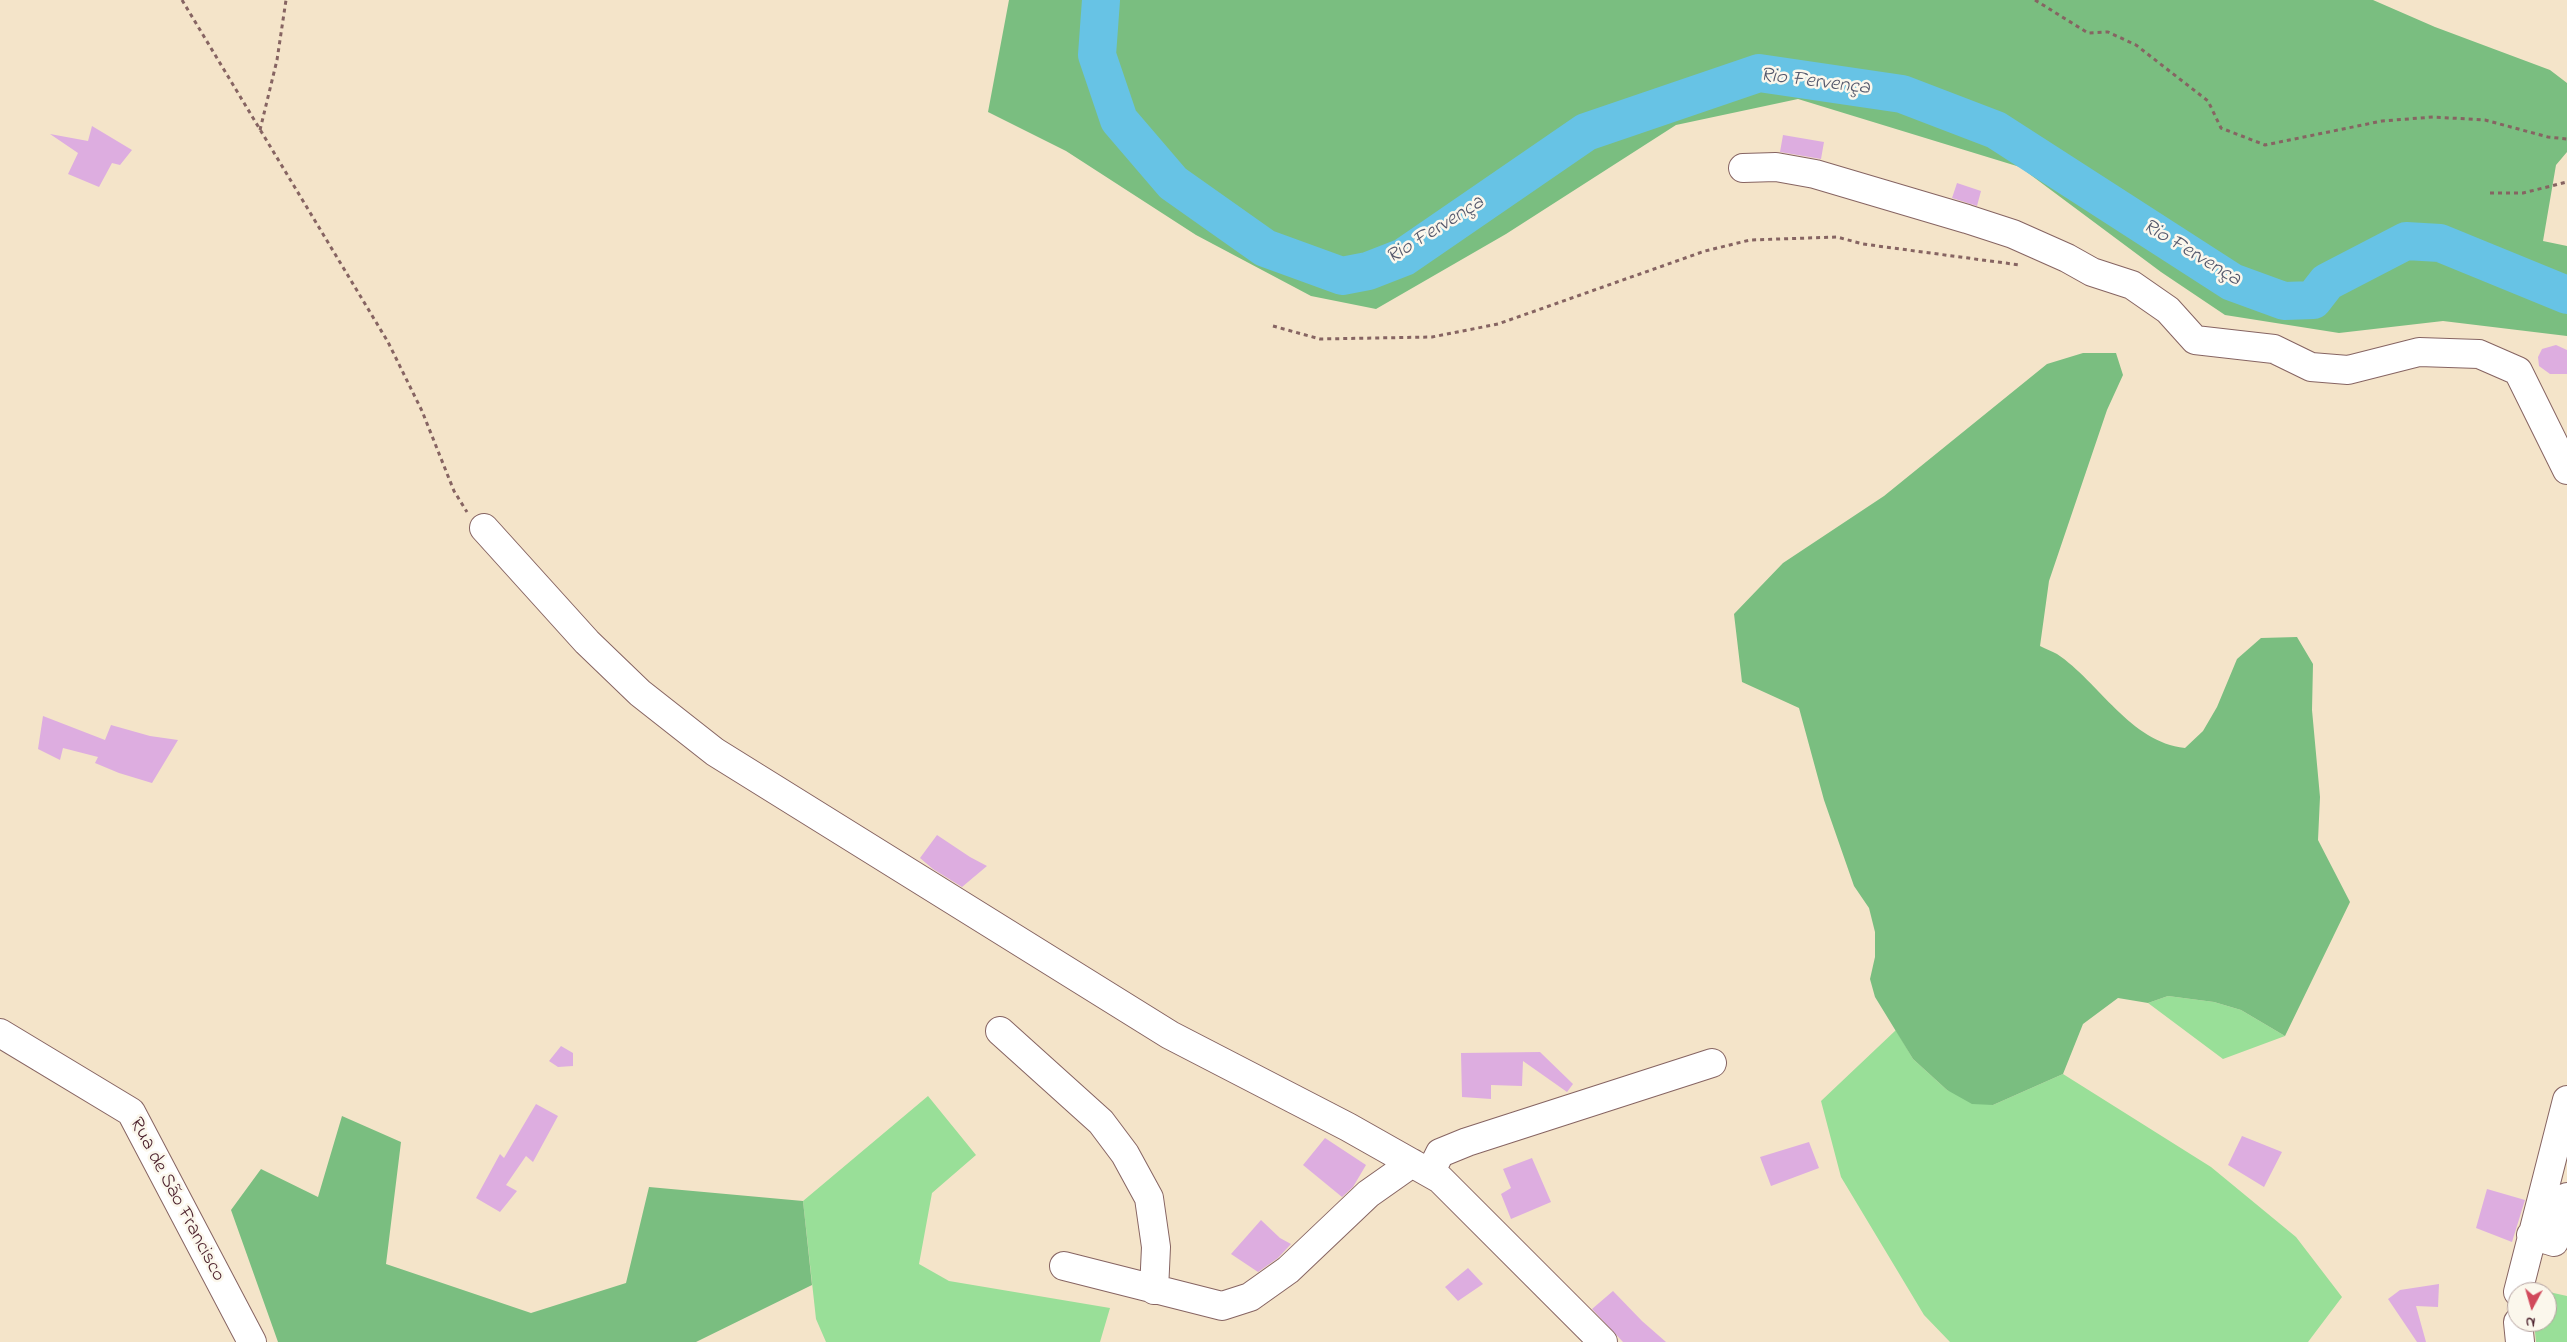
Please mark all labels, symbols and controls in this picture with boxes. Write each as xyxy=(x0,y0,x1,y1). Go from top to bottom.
water label: Rio Fervença xyxy=(1759,64,1871,102)
water label: Rio Fervença xyxy=(1383,191,1489,271)
water label: Rio Fervença xyxy=(2137,215,2245,293)
street label: Rua de São Francisco xyxy=(123,1114,229,1286)
north arrow xyxy=(2507,1282,2557,1332)
text: N xyxy=(2525,1310,2536,1332)

